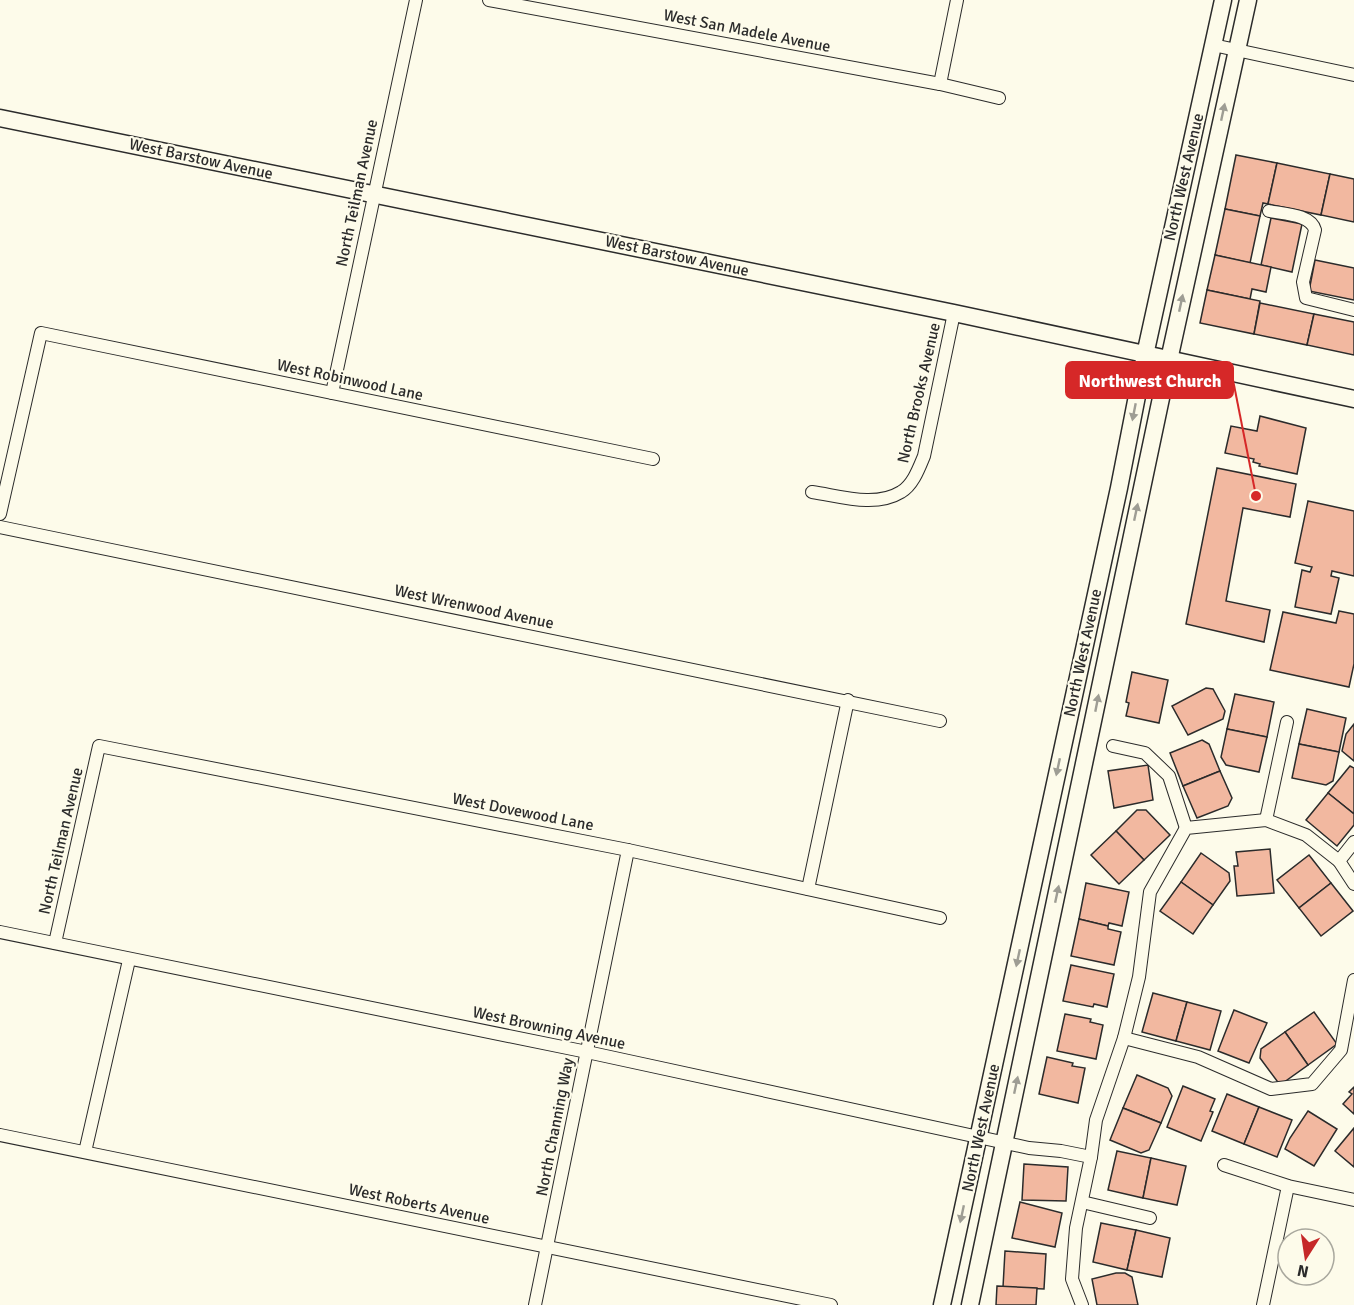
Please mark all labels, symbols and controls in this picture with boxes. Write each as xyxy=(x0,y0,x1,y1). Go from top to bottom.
street label: West San Madele Avenue xyxy=(662,5,832,57)
one-way arrow xyxy=(1219,103,1229,121)
street label: North West Avenue xyxy=(1160,111,1208,243)
street label: North Teilman Avenue xyxy=(332,118,382,268)
street label: West Barstow Avenue xyxy=(127,134,275,184)
street label: West Barstow Avenue xyxy=(603,231,751,281)
one-way arrow xyxy=(1177,293,1187,312)
street label: North Brooks Avenue xyxy=(893,321,945,465)
street label: West Robinwood Lane xyxy=(275,355,425,405)
callout: Northwest Church xyxy=(1066,362,1233,398)
text: Northwest Church xyxy=(1078,370,1222,392)
one-way arrow xyxy=(1129,403,1138,422)
one-way arrow xyxy=(1132,503,1142,522)
street label: West Wrenwood Avenue xyxy=(392,580,556,634)
street label: North West Avenue xyxy=(1060,587,1106,719)
one-way arrow xyxy=(1093,694,1102,713)
one-way arrow xyxy=(1053,758,1062,777)
street label: North Teilman Avenue xyxy=(34,766,88,916)
street label: West Dovewood Lane xyxy=(451,788,595,836)
one-way arrow xyxy=(1052,885,1062,903)
one-way arrow xyxy=(1013,949,1022,968)
street label: West Browning Avenue xyxy=(471,1002,627,1054)
street label: North Channing Way xyxy=(532,1056,578,1198)
street label: North West Avenue xyxy=(958,1062,1004,1194)
one-way arrow xyxy=(1012,1075,1021,1094)
street label: West Roberts Avenue xyxy=(347,1179,491,1229)
one-way arrow xyxy=(957,1205,966,1224)
north arrow xyxy=(1276,1227,1336,1287)
text: N xyxy=(1296,1260,1311,1282)

